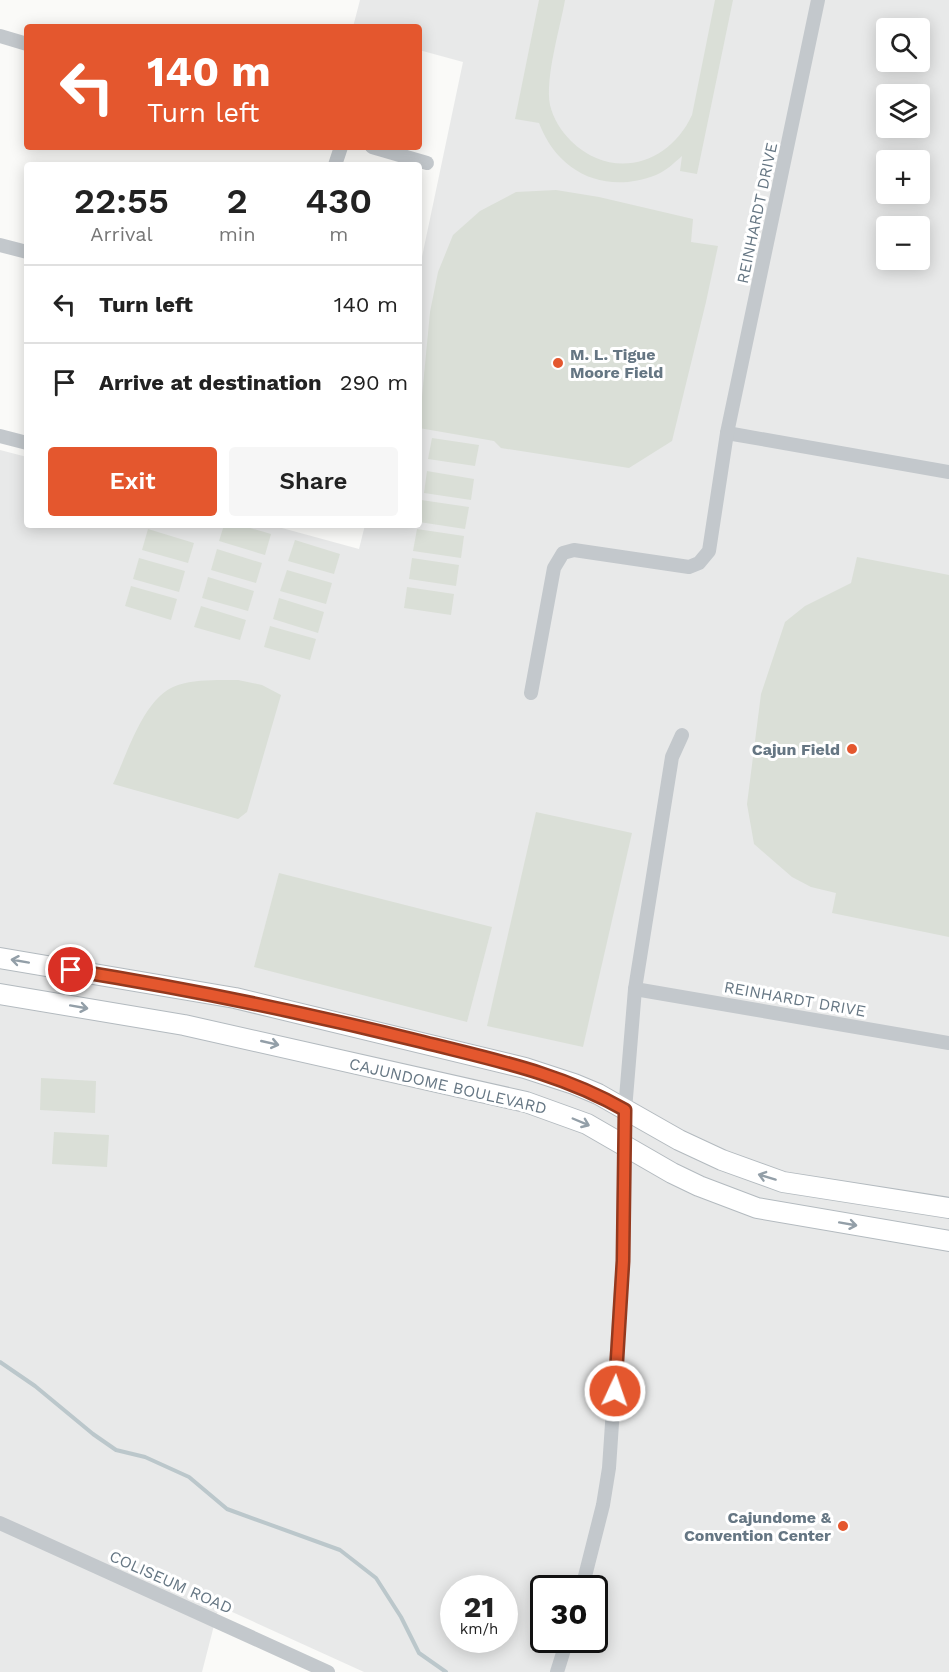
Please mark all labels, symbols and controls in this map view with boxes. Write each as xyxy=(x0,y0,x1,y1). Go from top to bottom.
map controls xyxy=(876,18,930,270)
button: search xyxy=(876,18,930,72)
text: 140 m xyxy=(147,47,271,96)
icon: left xyxy=(48,48,126,126)
button: layers xyxy=(876,84,930,138)
text: Turn left xyxy=(147,97,259,129)
street label: REINHARDT DRIVE xyxy=(733,141,781,285)
button: + xyxy=(876,150,930,204)
text: 22:55 xyxy=(74,180,169,222)
text: 2 xyxy=(227,180,248,222)
text: 430 xyxy=(305,180,372,222)
button: − xyxy=(876,216,930,270)
text: Arrival xyxy=(90,222,153,246)
text: min xyxy=(219,222,256,246)
text: m xyxy=(329,222,348,246)
icon: left xyxy=(48,288,81,321)
text: Turn left xyxy=(99,292,193,317)
text: 140 m xyxy=(334,292,398,317)
place label: M. L. Tigue Moore Field xyxy=(570,345,663,382)
marker: M. L. Tigue Moore Field xyxy=(551,356,565,370)
icon: arrive xyxy=(48,366,81,399)
text: Arrive at destination xyxy=(99,370,322,395)
text: 290 m xyxy=(340,370,408,395)
button: Exit xyxy=(48,447,217,516)
button: Share xyxy=(229,447,398,516)
place label: Cajun Field xyxy=(752,740,840,759)
marker: Cajun Field xyxy=(845,742,859,756)
pin xyxy=(45,944,96,995)
icon: arrive xyxy=(54,953,87,986)
one-way arrow xyxy=(11,956,30,967)
street label: REINHARDT DRIVE xyxy=(723,977,867,1021)
one-way arrow xyxy=(68,1001,88,1012)
one-way arrow xyxy=(260,1038,279,1050)
street label: CAJUNDOME BOULEVARD xyxy=(347,1054,549,1118)
one-way arrow xyxy=(571,1117,590,1128)
one-way arrow xyxy=(758,1171,777,1182)
one-way arrow xyxy=(838,1219,857,1230)
position arrow xyxy=(583,1359,647,1423)
place label: Cajundome & Convention Center xyxy=(684,1508,832,1545)
marker: Cajundome & Convention Center xyxy=(836,1519,850,1533)
street label: COLISEUM ROAD xyxy=(107,1546,235,1618)
speed limit sign: 30 xyxy=(530,1575,608,1653)
text: 21 xyxy=(464,1589,494,1624)
text: km/h xyxy=(460,1620,498,1638)

